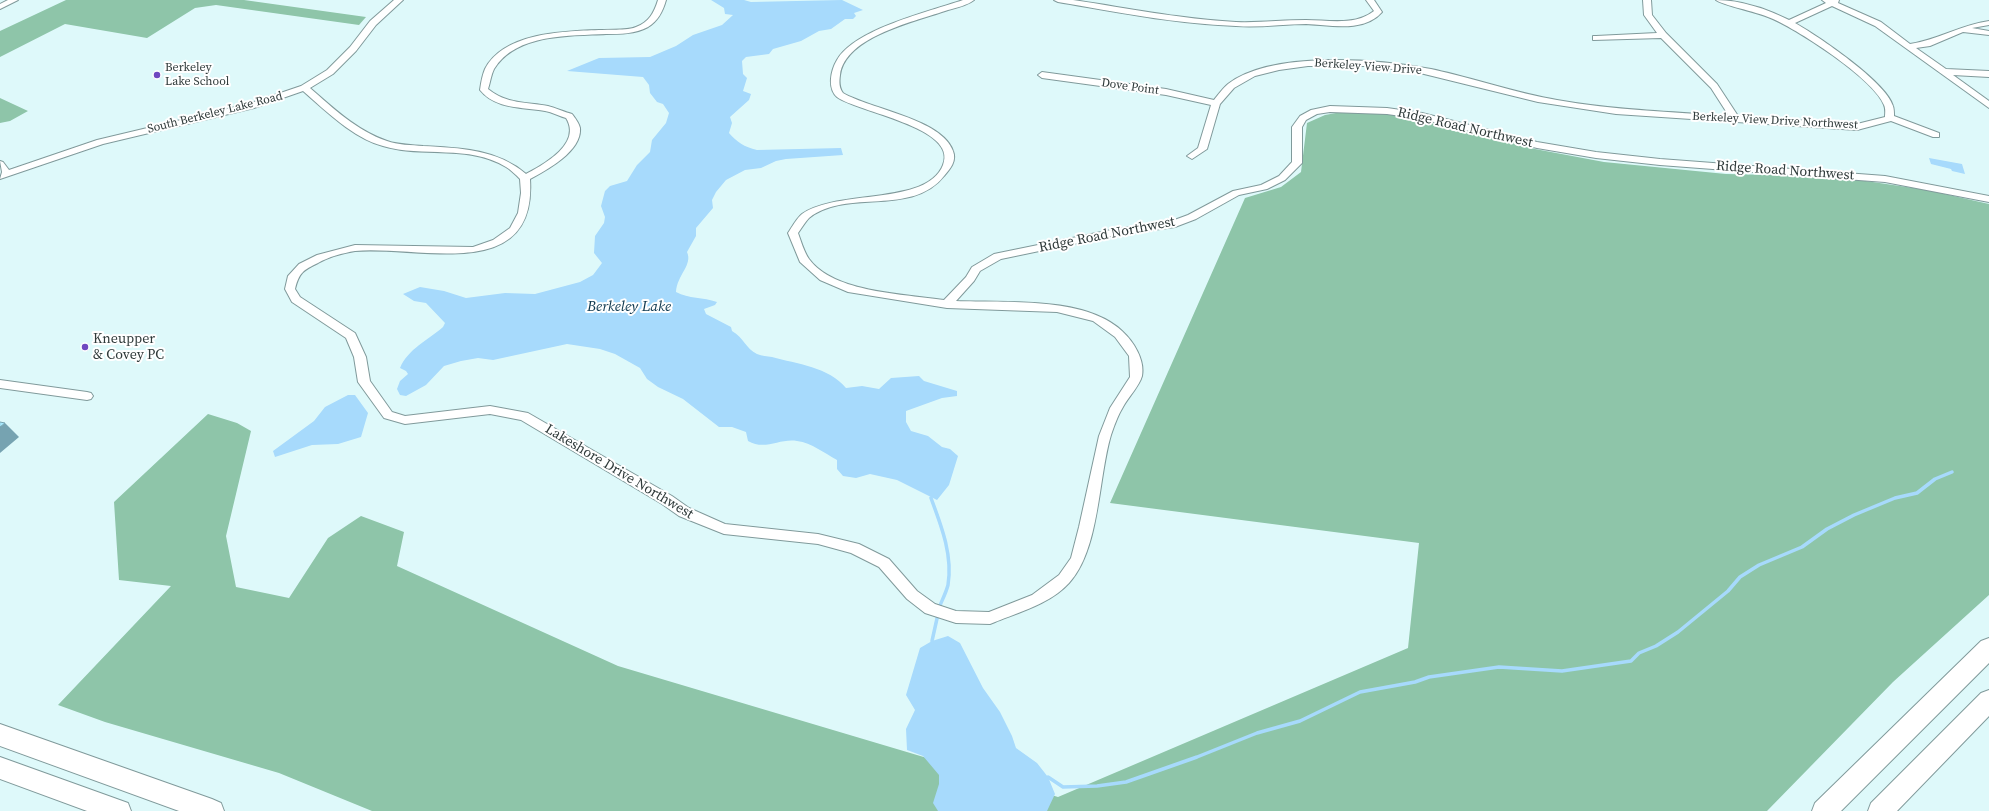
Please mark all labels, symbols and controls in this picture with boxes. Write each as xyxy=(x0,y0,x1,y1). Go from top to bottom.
street label: Berkeley View Drive xyxy=(1314,56,1422,78)
place label: Berkeley Lake School xyxy=(165,61,229,89)
marker: Berkeley Lake School xyxy=(152,70,162,80)
street label: Dove Point xyxy=(1100,76,1160,98)
street label: South Berkeley Lake Road xyxy=(146,89,284,137)
street label: Ridge Road Northwest xyxy=(1396,104,1534,152)
street label: Berkeley View Drive Northwest xyxy=(1692,109,1858,133)
street label: Ridge Road Northwest xyxy=(1715,158,1855,184)
street label: Ridge Road Northwest xyxy=(1038,214,1176,256)
water label: Berkeley Lake xyxy=(587,298,671,316)
place label: Kneupper & Covey PC xyxy=(93,331,164,364)
marker: Kneupper & Covey PC xyxy=(80,342,90,352)
street label: Lakeshore Drive Northwest xyxy=(542,421,696,523)

